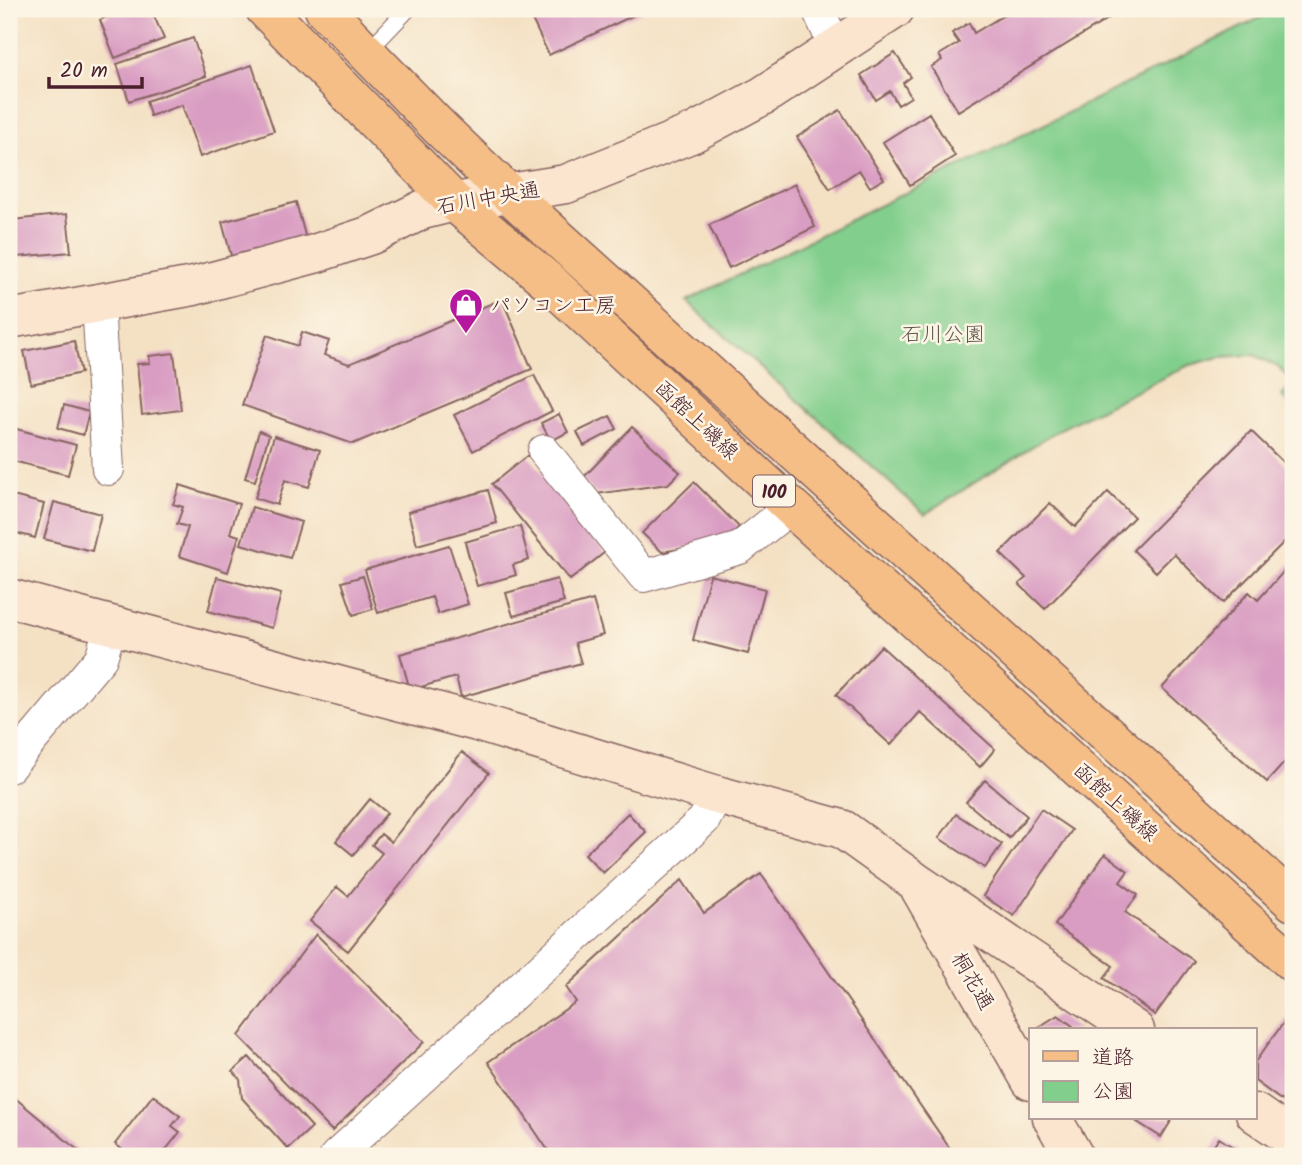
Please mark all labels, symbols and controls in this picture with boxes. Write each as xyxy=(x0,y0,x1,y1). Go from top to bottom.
scale bar xyxy=(49,46,142,90)
text: 20 m xyxy=(60,55,108,88)
street label: 石川中央通 xyxy=(434,174,543,225)
shop icon: パソコン工房 xyxy=(447,286,485,335)
place label: パソコン工房 xyxy=(490,290,616,323)
park label: 石川公園 xyxy=(901,319,985,352)
street label: 函館上磯線 xyxy=(646,373,746,469)
road number: 100 xyxy=(753,476,795,506)
street label: 函館上磯線 xyxy=(1065,756,1165,851)
street label: 桐花通 xyxy=(942,946,1002,1017)
legend xyxy=(1029,1028,1256,1120)
text: 道路 xyxy=(1092,1042,1134,1075)
text: 公園 xyxy=(1092,1076,1134,1109)

